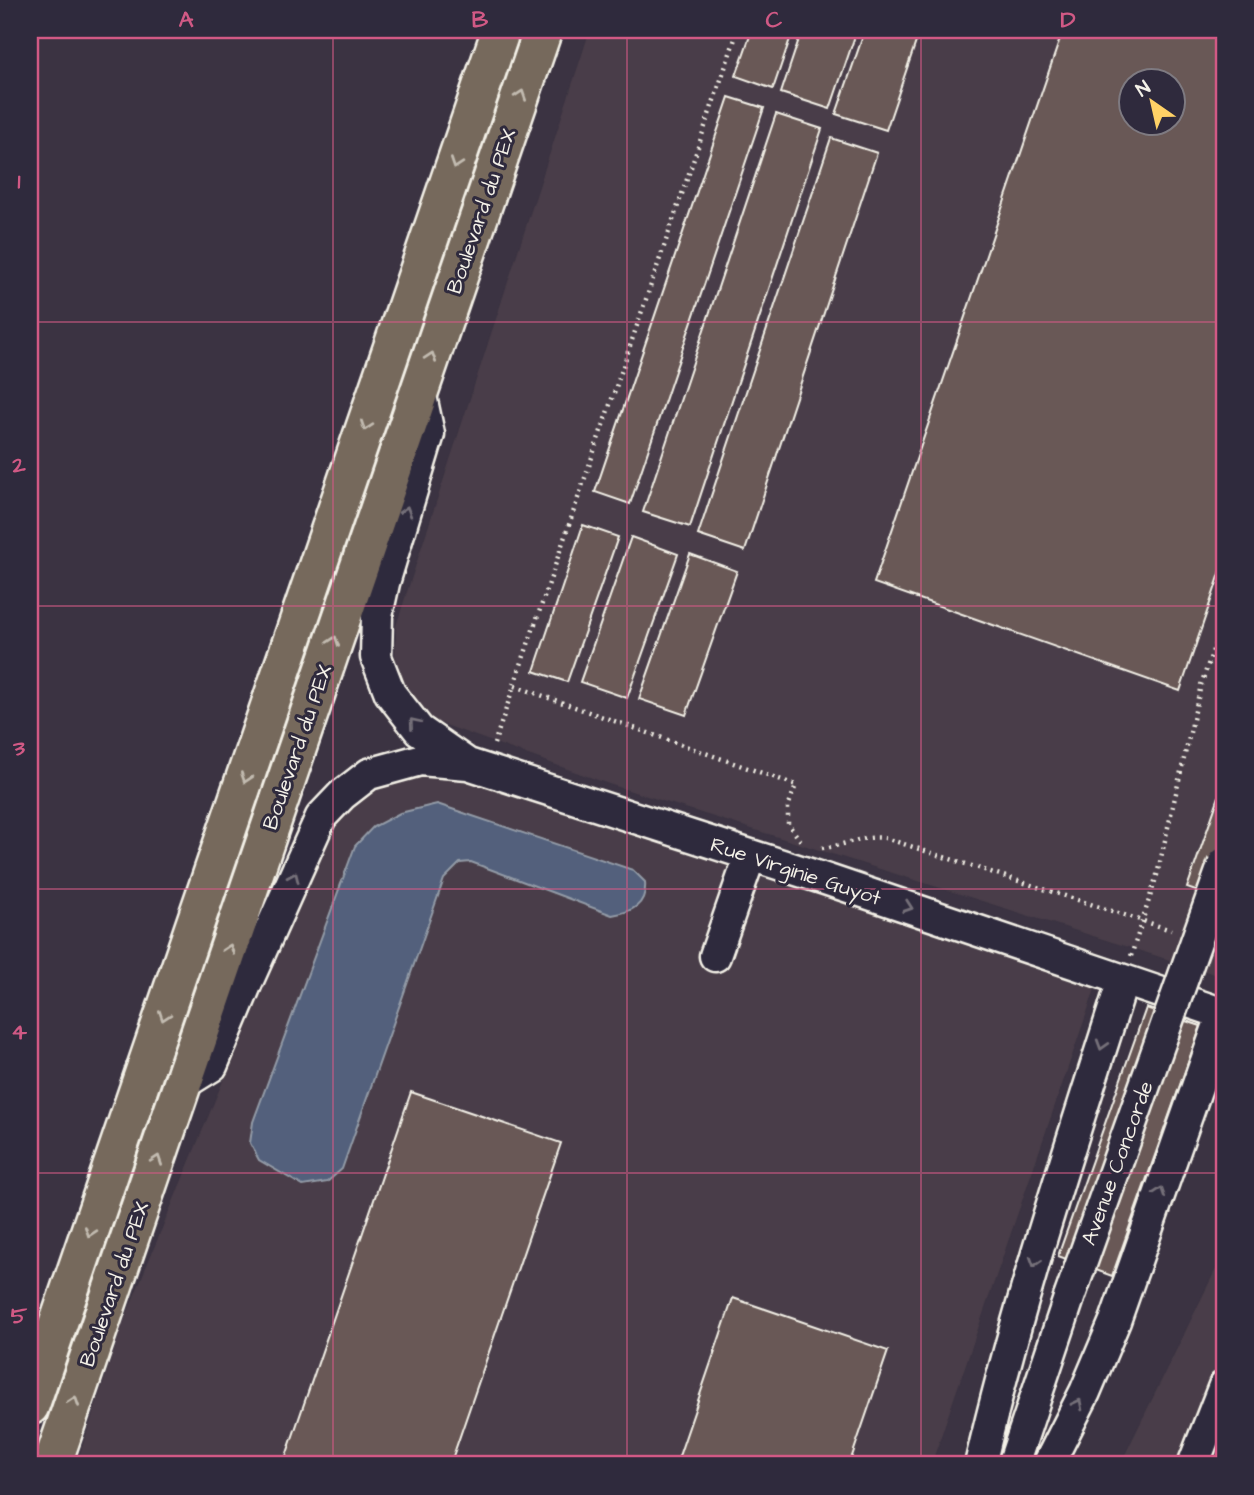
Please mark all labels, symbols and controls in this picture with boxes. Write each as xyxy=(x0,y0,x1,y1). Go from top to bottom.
text: A xyxy=(179,4,194,36)
text: B xyxy=(472,4,489,36)
text: C xyxy=(766,4,783,36)
text: D xyxy=(1061,4,1076,36)
north arrow xyxy=(1118,66,1188,136)
text: N xyxy=(1131,75,1156,104)
one-way arrow xyxy=(513,89,527,102)
street label: Boulevard du PEX xyxy=(440,124,523,298)
one-way arrow xyxy=(449,157,464,169)
text: 1 xyxy=(18,165,21,197)
one-way arrow xyxy=(423,351,438,363)
one-way arrow xyxy=(360,419,374,431)
text: 2 xyxy=(11,449,26,481)
one-way arrow xyxy=(397,505,412,517)
one-way arrow xyxy=(326,636,340,648)
street label: Boulevard du PEX xyxy=(256,660,339,834)
one-way arrow xyxy=(410,719,422,732)
text: 3 xyxy=(12,732,25,764)
one-way arrow xyxy=(240,772,254,784)
street label: Rue Virginie Guyot xyxy=(706,830,885,915)
one-way arrow xyxy=(286,872,300,885)
one-way arrow xyxy=(902,899,914,913)
one-way arrow xyxy=(221,944,235,956)
one-way arrow xyxy=(158,1010,172,1022)
text: 4 xyxy=(11,1016,27,1048)
one-way arrow xyxy=(1096,1039,1111,1051)
street label: Avenue Concorde xyxy=(1074,1077,1161,1249)
one-way arrow xyxy=(149,1155,163,1167)
one-way arrow xyxy=(1152,1187,1166,1199)
street label: Boulevard du PEX xyxy=(73,1197,156,1371)
one-way arrow xyxy=(84,1225,98,1237)
one-way arrow xyxy=(1028,1256,1043,1268)
text: 5 xyxy=(11,1300,28,1332)
one-way arrow xyxy=(66,1395,80,1407)
one-way arrow xyxy=(1070,1399,1084,1411)

